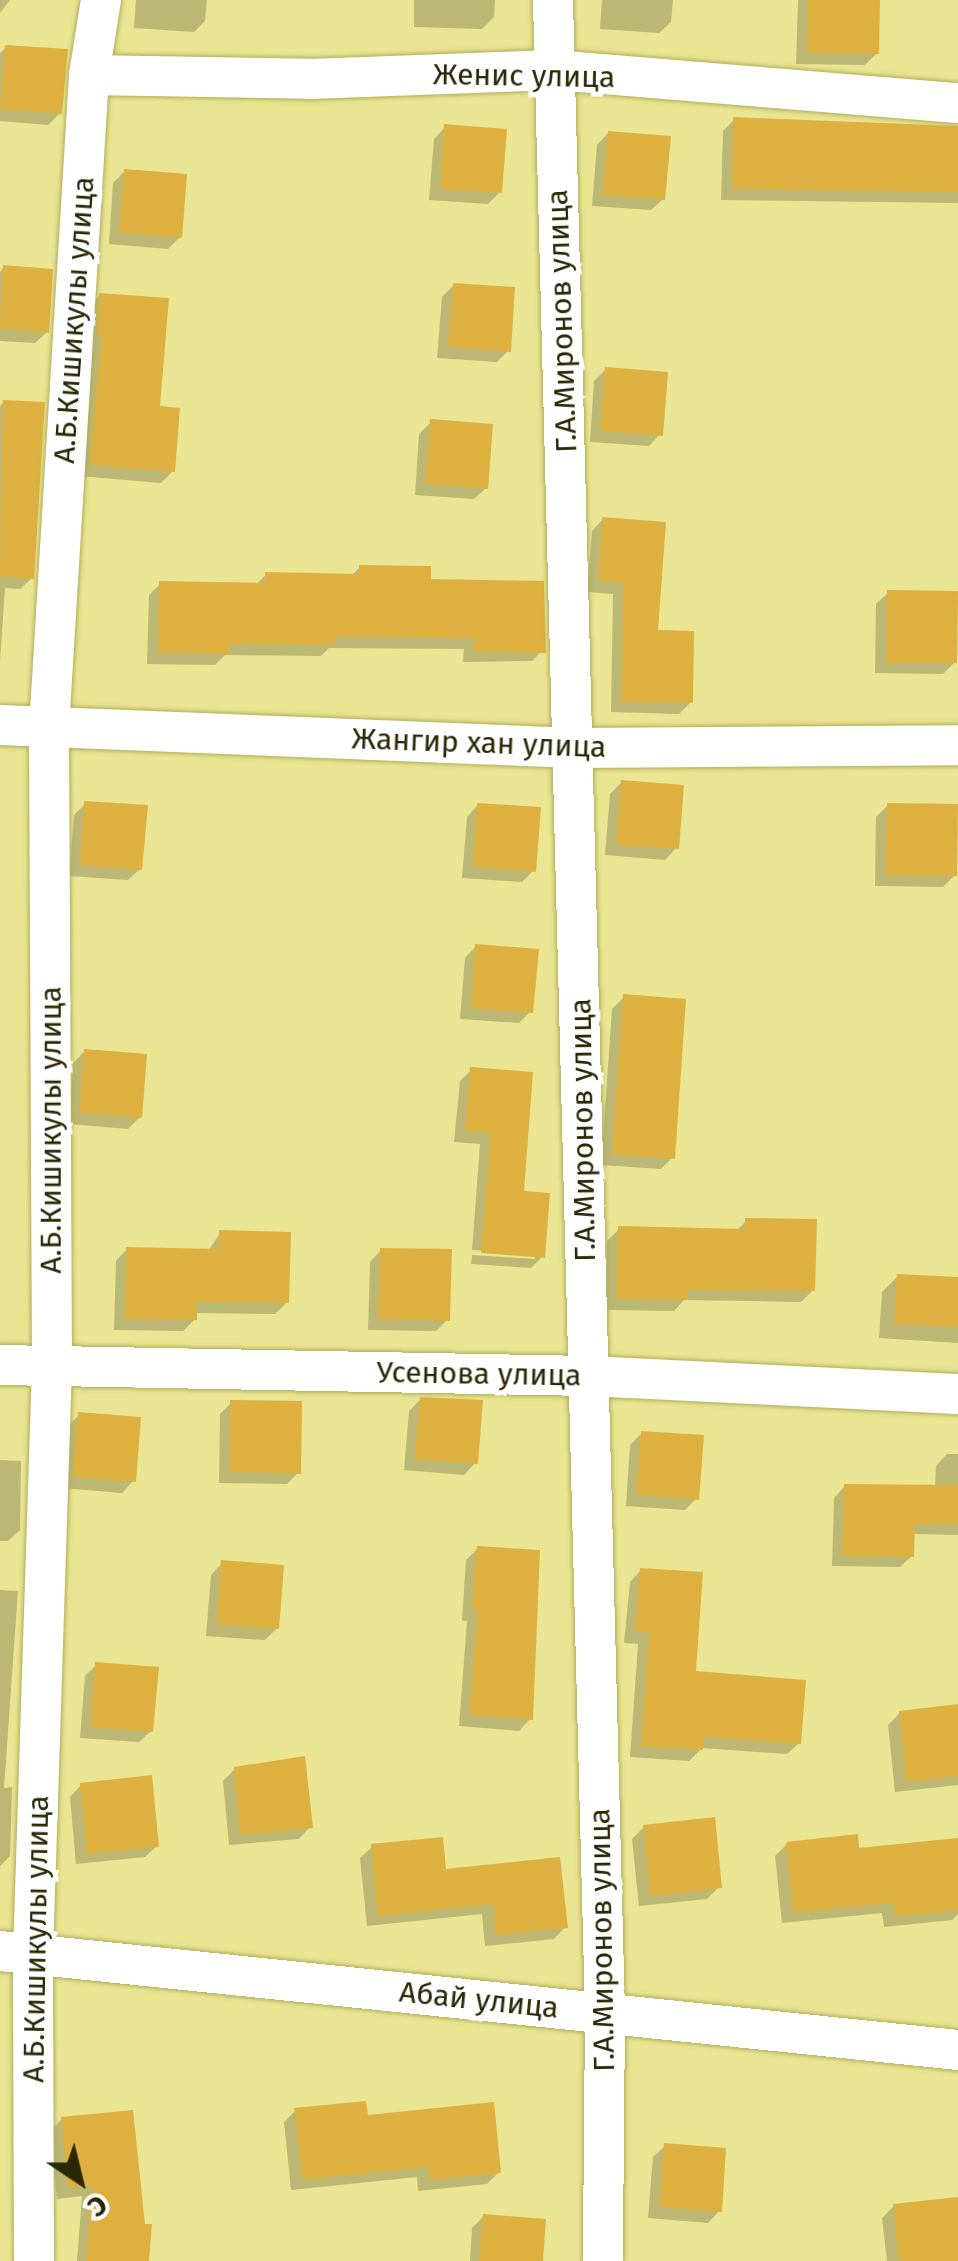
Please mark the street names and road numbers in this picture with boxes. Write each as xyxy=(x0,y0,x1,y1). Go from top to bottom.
street label: Женис улица xyxy=(433,56,615,96)
street label: А.Б.Кишикулы улица xyxy=(46,175,102,465)
street label: Г.А.Миронов улица xyxy=(539,188,585,454)
street label: Жангир хан улица xyxy=(351,721,607,765)
street label: А.Б.Кишикулы улица xyxy=(33,986,69,1274)
street label: Г.А.Миронов улица xyxy=(563,998,603,1262)
street label: Усенова улица xyxy=(376,1354,582,1394)
street label: А.Б.Кишикулы улица xyxy=(15,1795,57,2083)
street label: Г.А.Миронов улица xyxy=(582,1808,622,2072)
street label: Абай улица xyxy=(398,1974,560,2026)

